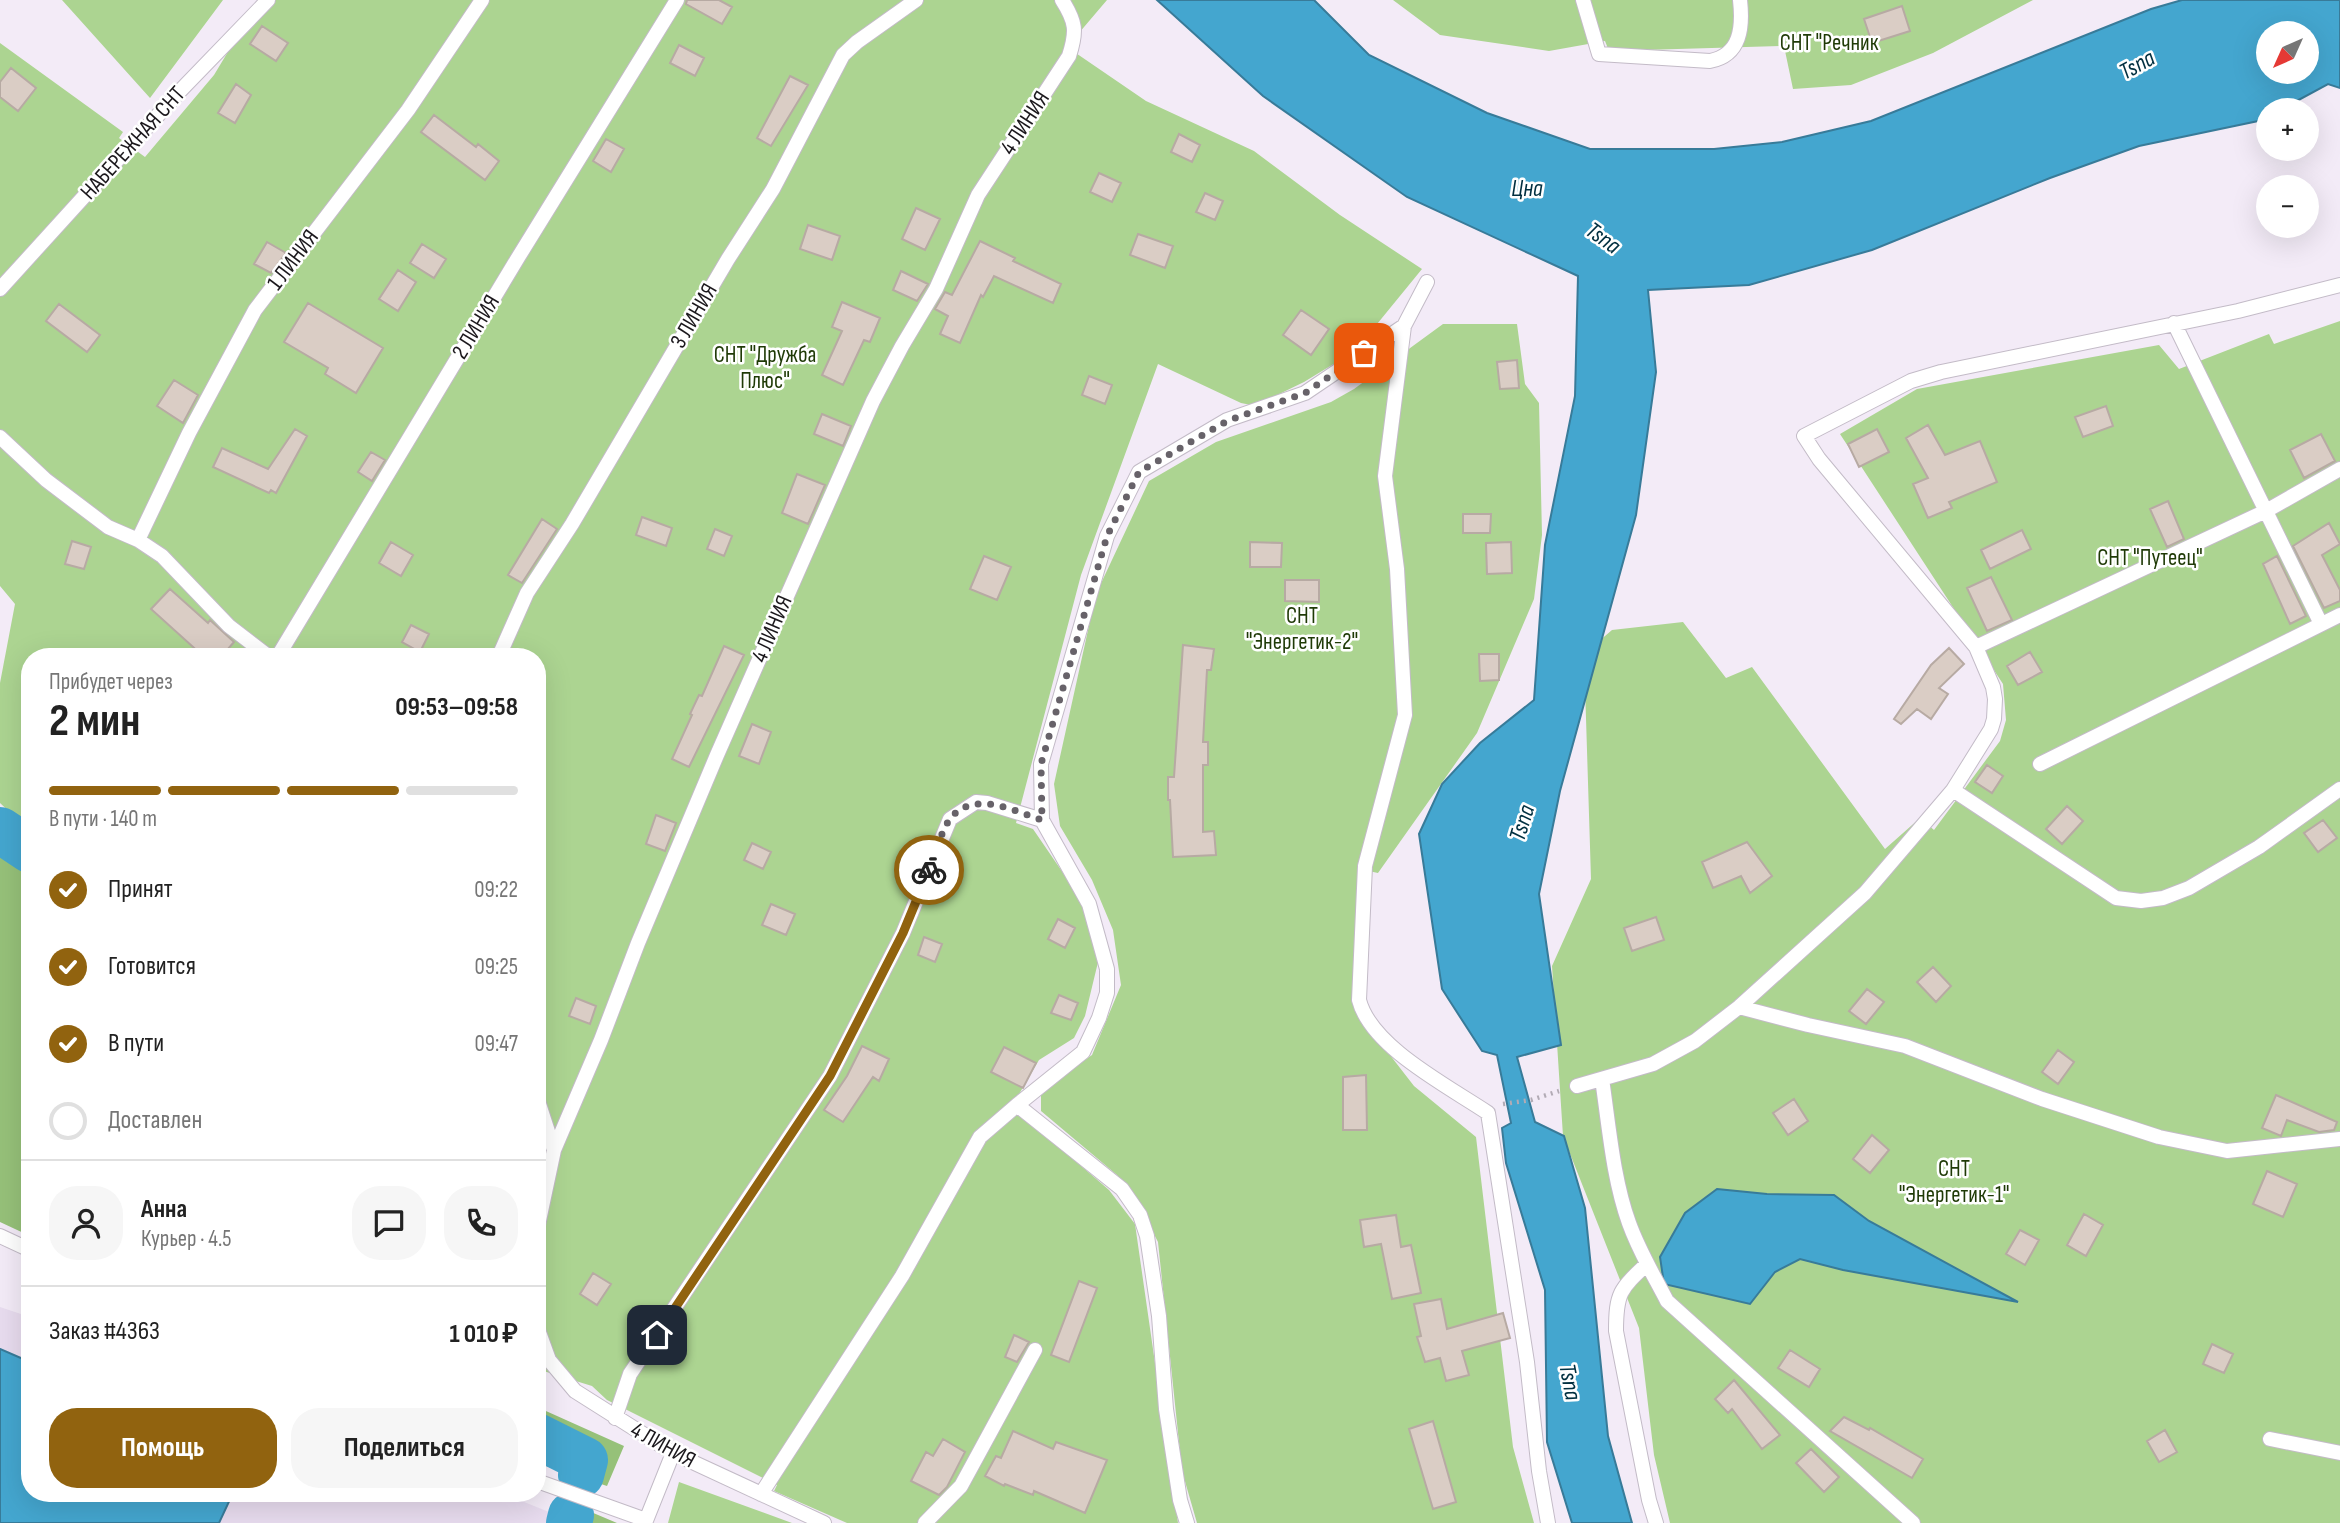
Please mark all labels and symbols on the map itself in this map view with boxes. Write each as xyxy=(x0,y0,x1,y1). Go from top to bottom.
north arrow xyxy=(2256,21,2319,84)
park label: СНТ "Речник xyxy=(1780,29,1879,57)
water label: Tsna xyxy=(2114,43,2160,86)
street label: НАБЕРЕЖНАЯ СНТ xyxy=(75,80,191,206)
street label: 4 ЛИНИЯ xyxy=(994,86,1056,160)
water label: Цна xyxy=(1511,174,1543,203)
water label: Tsna xyxy=(1580,216,1626,261)
street label: 1 ЛИНИЯ xyxy=(261,224,325,296)
street label: 3 ЛИНИЯ xyxy=(664,279,724,353)
street label: 2 ЛИНИЯ xyxy=(446,290,506,364)
pin xyxy=(1334,323,1394,383)
park label: СНТ "Дружба Плюс" xyxy=(714,341,816,395)
park label: СНТ "Путеец" xyxy=(2097,544,2203,572)
street label: 4 ЛИНИЯ xyxy=(745,591,799,667)
park label: СНТ "Энергетик-2" xyxy=(1246,602,1358,656)
water label: Tsna xyxy=(1503,801,1541,845)
courier xyxy=(894,835,964,905)
park label: СНТ "Энергетик-1" xyxy=(1899,1155,2009,1209)
pin xyxy=(627,1305,687,1365)
water label: Tsna xyxy=(1552,1361,1588,1403)
street label: 4 ЛИНИЯ xyxy=(626,1416,700,1474)

